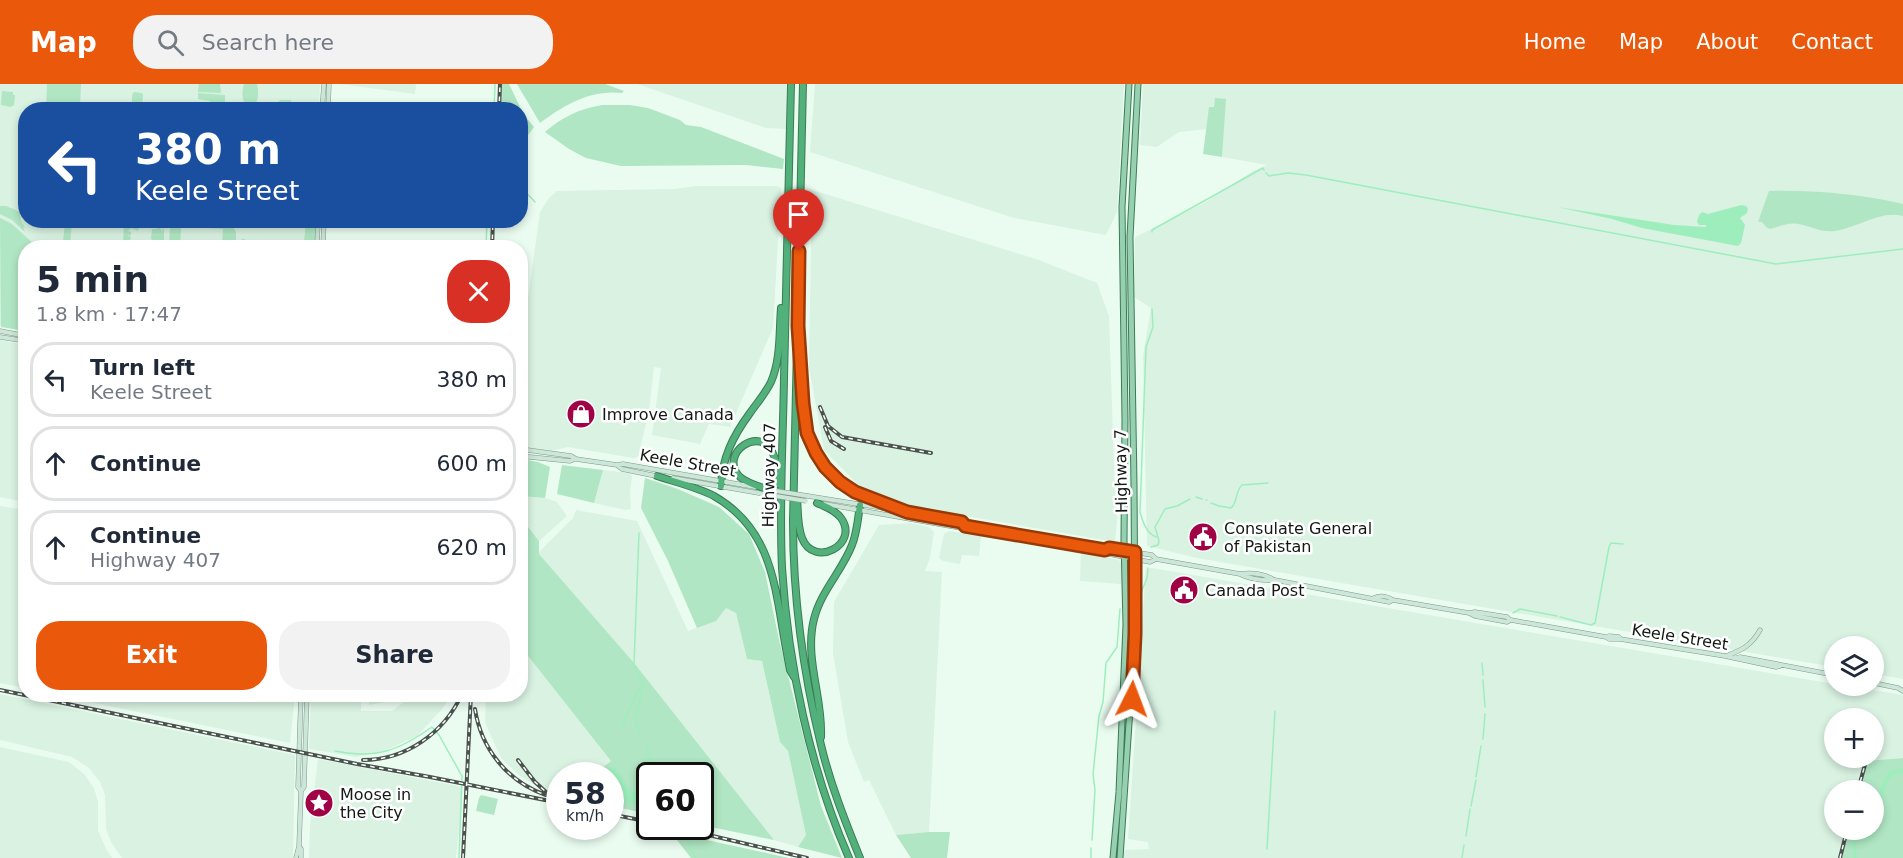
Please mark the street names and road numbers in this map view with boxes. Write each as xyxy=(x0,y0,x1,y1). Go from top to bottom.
street label: Highway 407 xyxy=(759,422,779,528)
street label: Highway 7 xyxy=(1111,429,1131,513)
street label: Keele Street xyxy=(638,445,738,481)
street label: Keele Street xyxy=(1630,620,1730,654)

